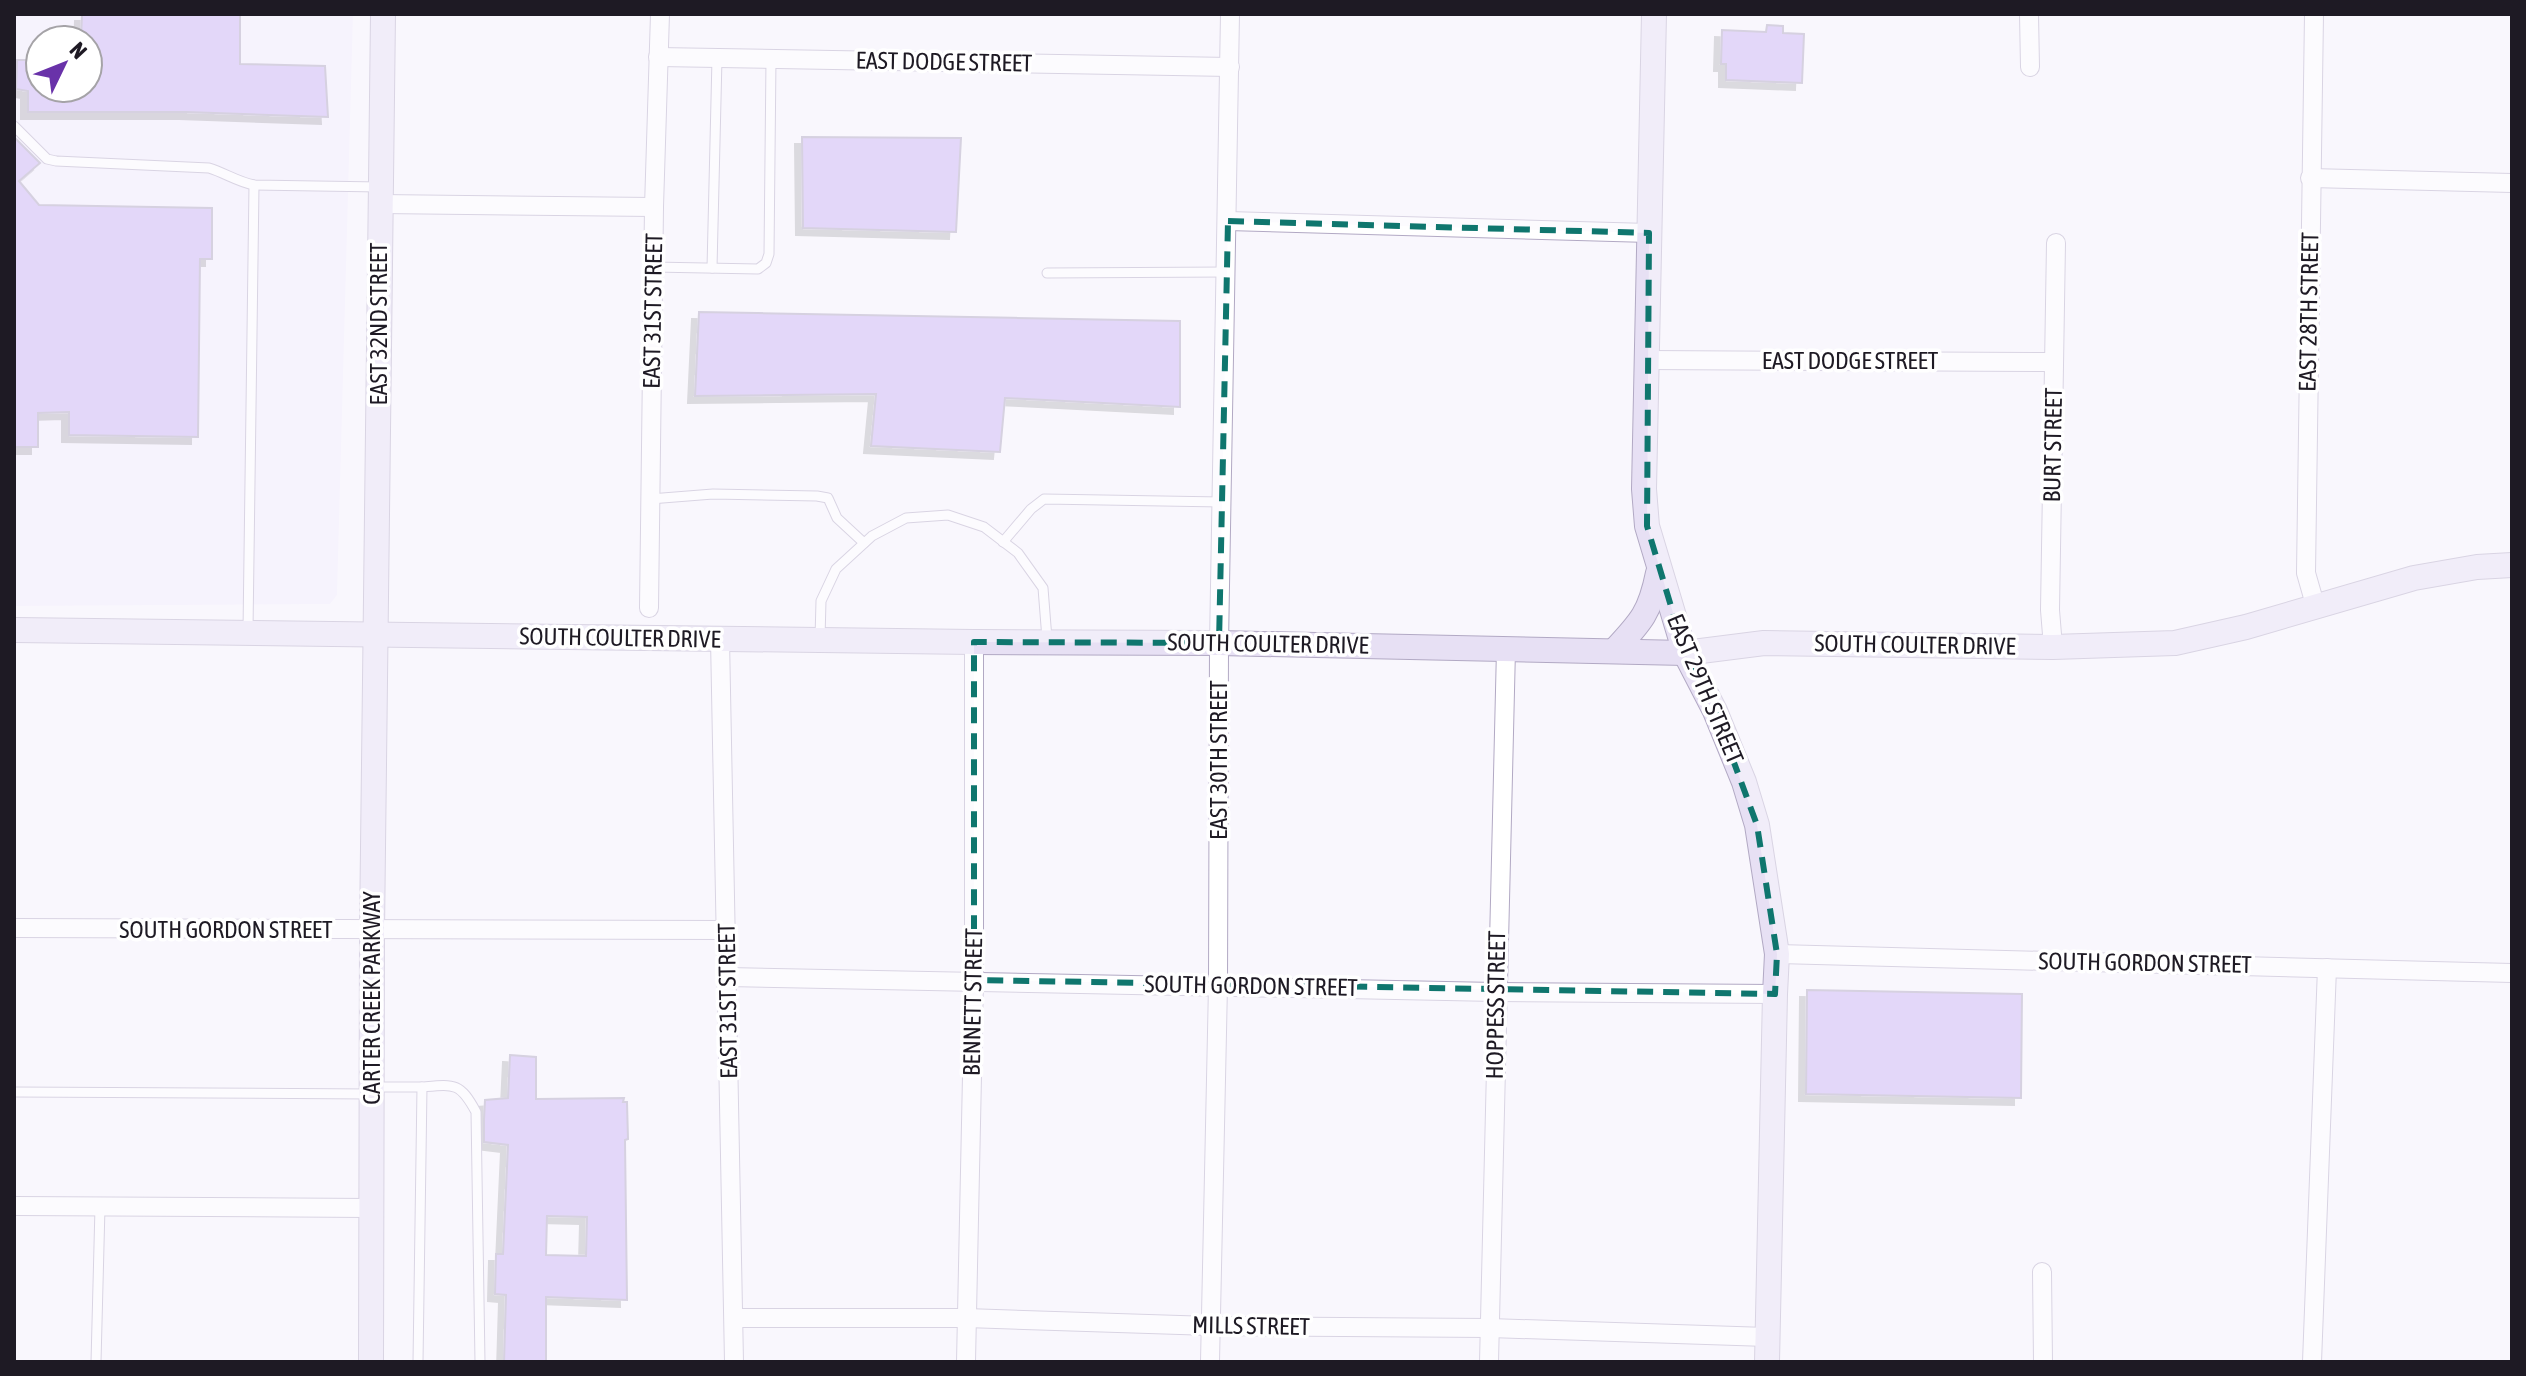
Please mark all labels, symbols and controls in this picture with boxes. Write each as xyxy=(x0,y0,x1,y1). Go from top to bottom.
north arrow xyxy=(24,24,104,104)
text: N xyxy=(65,37,93,64)
street label: EAST DODGE STREET xyxy=(855,46,1033,77)
street label: EAST 28TH STREET xyxy=(2294,231,2323,392)
street label: EAST 31ST STREET xyxy=(638,232,667,389)
street label: EAST 32ND STREET xyxy=(365,242,392,405)
street label: EAST DODGE STREET xyxy=(1762,347,1939,374)
street label: BURT STREET xyxy=(2038,387,2067,503)
street label: EAST 29TH STREET xyxy=(1662,610,1749,768)
street label: SOUTH COULTER DRIVE xyxy=(519,622,721,653)
street label: SOUTH COULTER DRIVE xyxy=(1167,628,1369,659)
street label: SOUTH COULTER DRIVE xyxy=(1814,629,2016,660)
street label: EAST 30TH STREET xyxy=(1205,680,1232,840)
street label: CARTER CREEK PARKWAY xyxy=(358,891,385,1105)
street label: SOUTH GORDON STREET xyxy=(119,916,333,943)
street label: EAST 31ST STREET xyxy=(713,922,742,1079)
street label: BENNETT STREET xyxy=(958,927,987,1076)
street label: HOPPESS STREET xyxy=(1481,930,1510,1080)
street label: SOUTH GORDON STREET xyxy=(2038,947,2252,978)
street label: SOUTH GORDON STREET xyxy=(1144,970,1358,1001)
street label: MILLS STREET xyxy=(1192,1311,1311,1340)

